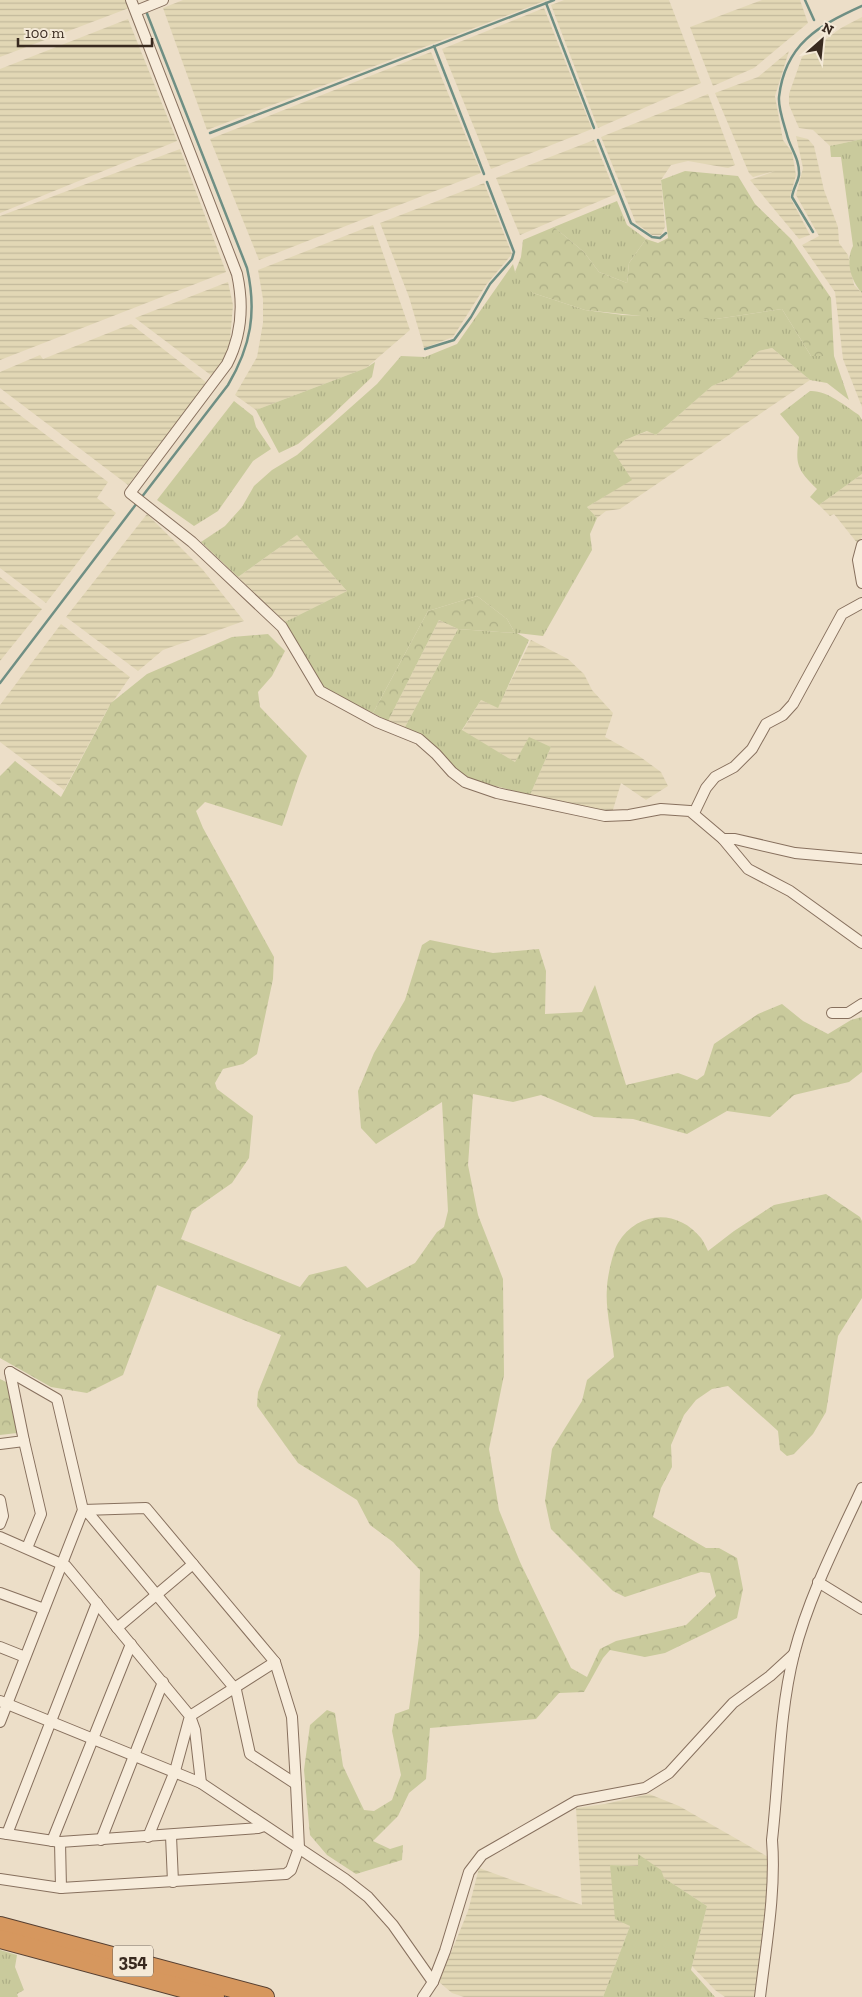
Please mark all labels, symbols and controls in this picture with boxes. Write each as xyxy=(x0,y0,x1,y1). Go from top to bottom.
scale bar xyxy=(18,15,151,47)
north arrow xyxy=(797,15,847,65)
text: N xyxy=(819,19,837,39)
text: 100 m xyxy=(25,24,64,42)
road number: 354 xyxy=(113,1945,153,1976)

